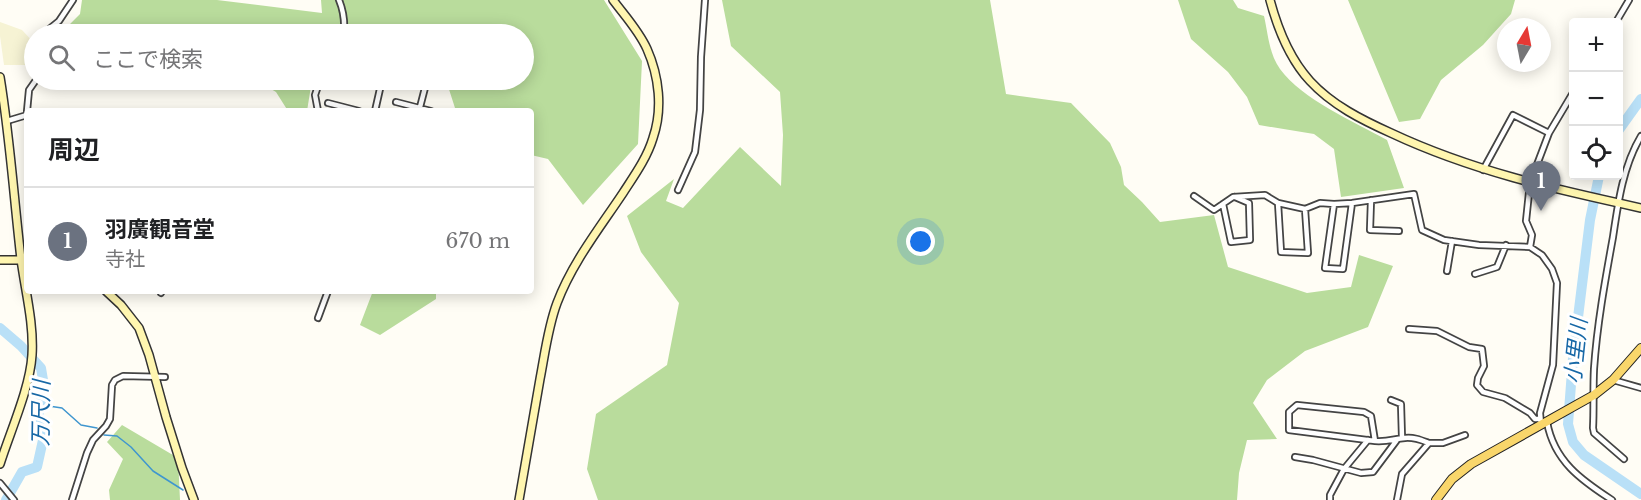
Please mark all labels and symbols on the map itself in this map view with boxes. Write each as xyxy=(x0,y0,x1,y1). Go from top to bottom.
north arrow xyxy=(1497,18,1551,72)
pin: 1 xyxy=(1522,162,1560,211)
your location xyxy=(906,227,935,256)
water label: 小里川 xyxy=(1559,315,1593,385)
water label: 万尺川 xyxy=(27,378,55,446)

